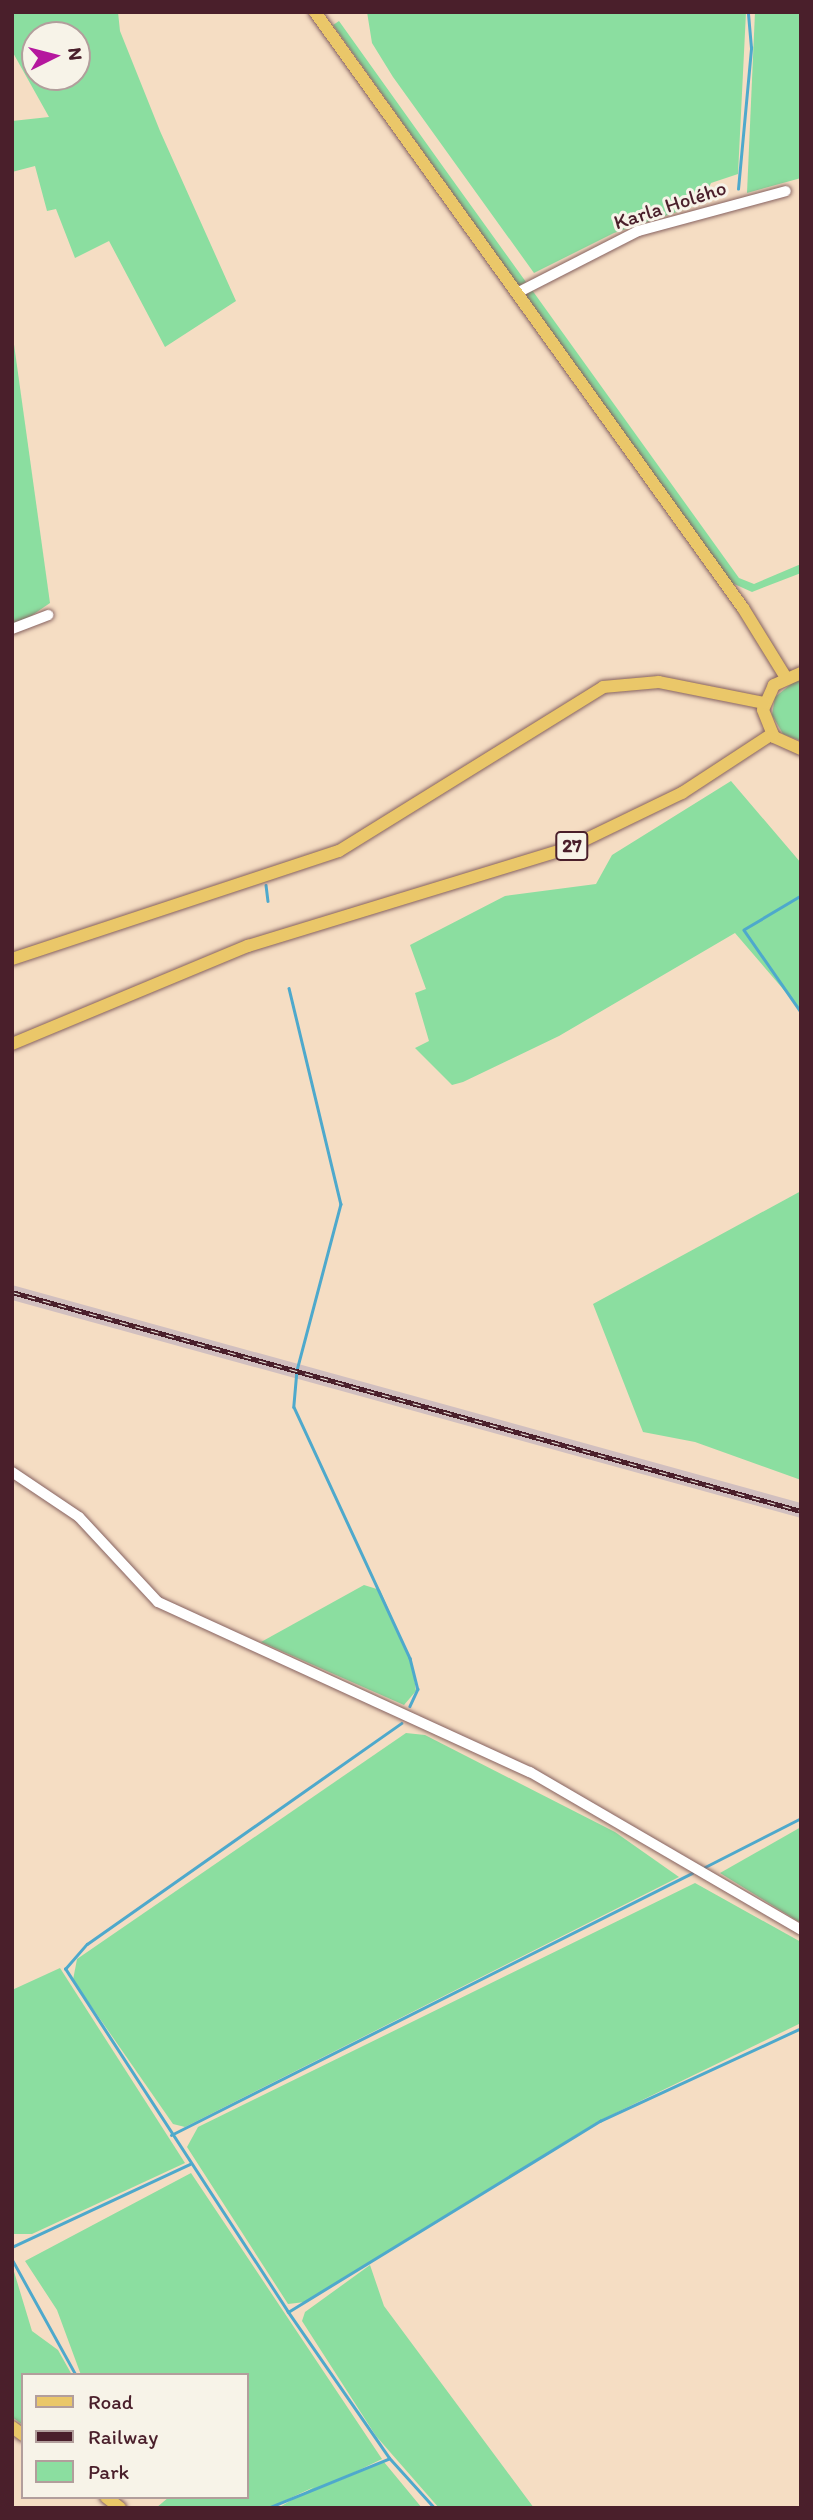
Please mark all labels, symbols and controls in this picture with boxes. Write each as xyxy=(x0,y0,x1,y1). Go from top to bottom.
north arrow xyxy=(21,21,91,91)
text: N xyxy=(63,46,87,62)
street label: Karla Holého xyxy=(611,175,729,235)
road number: 27 xyxy=(554,831,590,862)
legend xyxy=(21,2373,248,2499)
text: Road xyxy=(88,2389,133,2414)
text: Railway xyxy=(88,2424,158,2449)
text: Park xyxy=(88,2459,129,2484)

